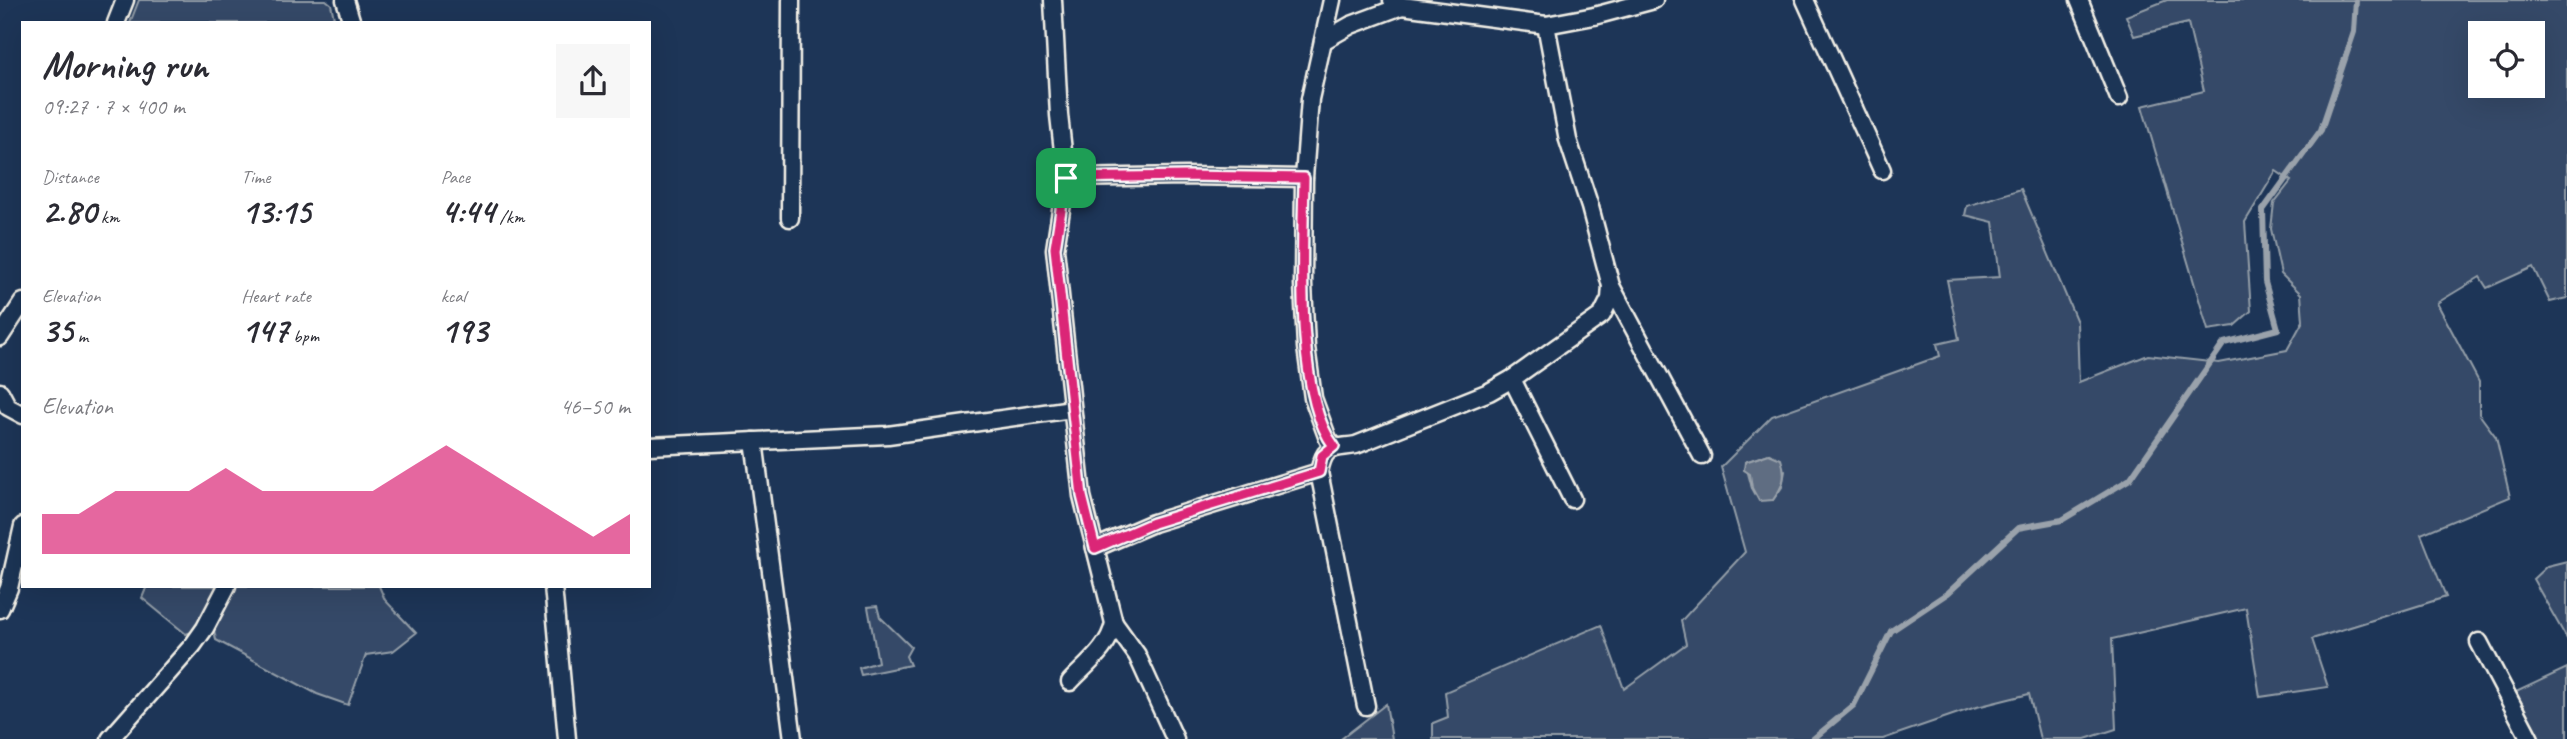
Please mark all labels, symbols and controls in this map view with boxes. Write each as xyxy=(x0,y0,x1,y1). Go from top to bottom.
map controls xyxy=(2468,21,2545,98)
button: locate xyxy=(2468,21,2545,98)
text: Morning run xyxy=(42,42,208,89)
button: share xyxy=(556,44,630,118)
text: 09:27 · 7 × 400 m xyxy=(42,92,185,121)
pin xyxy=(1036,148,1096,208)
icon: arrive xyxy=(1047,159,1085,197)
text: Distance xyxy=(42,165,99,189)
text: Time xyxy=(241,165,270,189)
text: Pace xyxy=(441,165,470,189)
text: 2.80 xyxy=(42,189,96,234)
text: 13:15 xyxy=(241,189,311,234)
text: 4:44 xyxy=(441,189,495,234)
text: km xyxy=(96,205,119,229)
text: /km xyxy=(495,205,524,229)
text: Elevation xyxy=(42,284,100,308)
text: Heart rate xyxy=(241,284,311,308)
text: kcal xyxy=(441,284,466,308)
text: 35 xyxy=(42,308,73,353)
text: 147 xyxy=(241,308,288,353)
text: 193 xyxy=(441,308,488,353)
text: m xyxy=(73,324,88,348)
text: bpm xyxy=(288,324,319,348)
text: Elevation xyxy=(42,392,113,421)
text: 46–50 m xyxy=(560,392,630,421)

